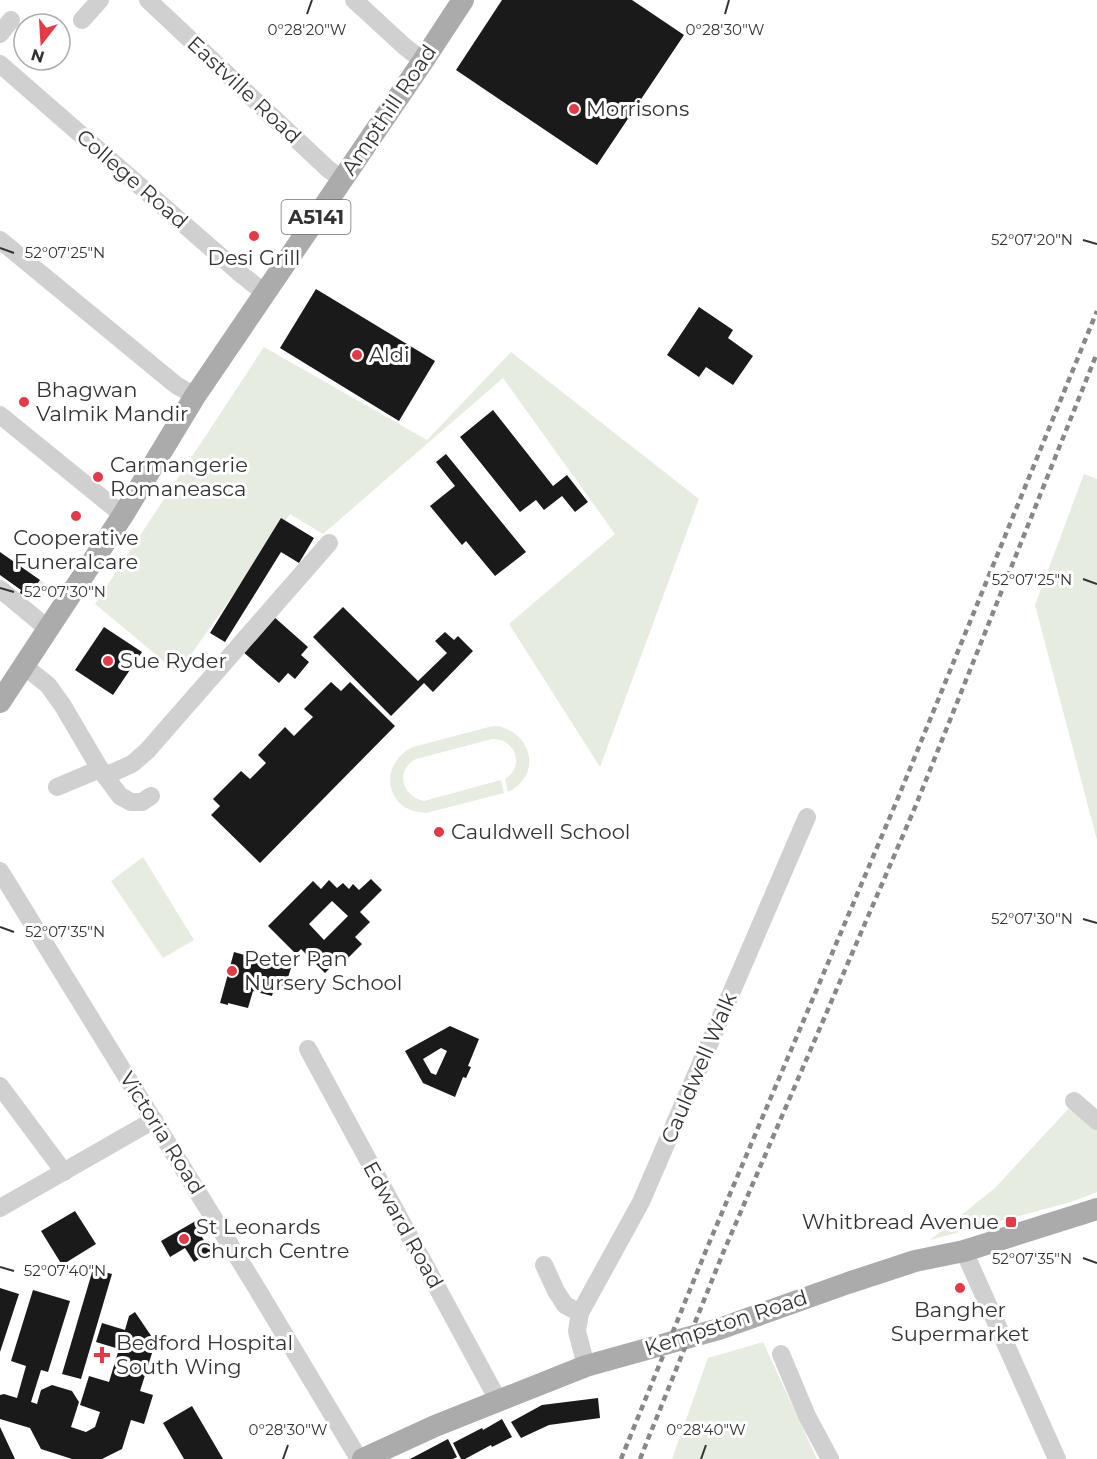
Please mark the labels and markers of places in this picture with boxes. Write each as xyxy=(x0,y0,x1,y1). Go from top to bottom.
place label: Morrisons xyxy=(586,96,689,121)
marker: Morrisons xyxy=(567,102,581,116)
marker: Desi Grill xyxy=(247,229,261,243)
place label: Desi Grill xyxy=(208,245,300,270)
place label: Aldi xyxy=(369,342,410,367)
marker: Aldi xyxy=(350,348,364,362)
place label: Bhagwan Valmik Mandir xyxy=(36,377,188,426)
marker: Bhagwan Valmik Mandir xyxy=(17,395,31,409)
place label: Carmangerie Romaneasca xyxy=(110,452,248,501)
marker: Carmangerie Romaneasca xyxy=(91,470,105,484)
marker: Cooperative Funeralcare xyxy=(69,509,83,523)
place label: Cooperative Funeralcare xyxy=(13,525,139,574)
place label: Sue Ryder xyxy=(120,648,227,673)
marker: Sue Ryder xyxy=(101,654,115,668)
place label: Cauldwell School xyxy=(451,819,631,844)
marker: Cauldwell School xyxy=(432,825,446,839)
place label: Peter Pan Nursery School xyxy=(244,946,402,995)
marker: Peter Pan Nursery School xyxy=(225,964,239,978)
place label: Whitbread Avenue xyxy=(802,1209,999,1234)
place label: St Leonards Church Centre xyxy=(196,1214,349,1263)
marker: Whitbread Avenue xyxy=(1004,1215,1018,1229)
marker: St Leonards Church Centre xyxy=(177,1232,191,1246)
marker: Bangher Supermarket xyxy=(953,1281,967,1295)
place label: Bangher Supermarket xyxy=(891,1297,1029,1346)
place label: Bedford Hospital South Wing xyxy=(116,1330,293,1379)
marker: Bedford Hospital South Wing xyxy=(93,1346,111,1364)

